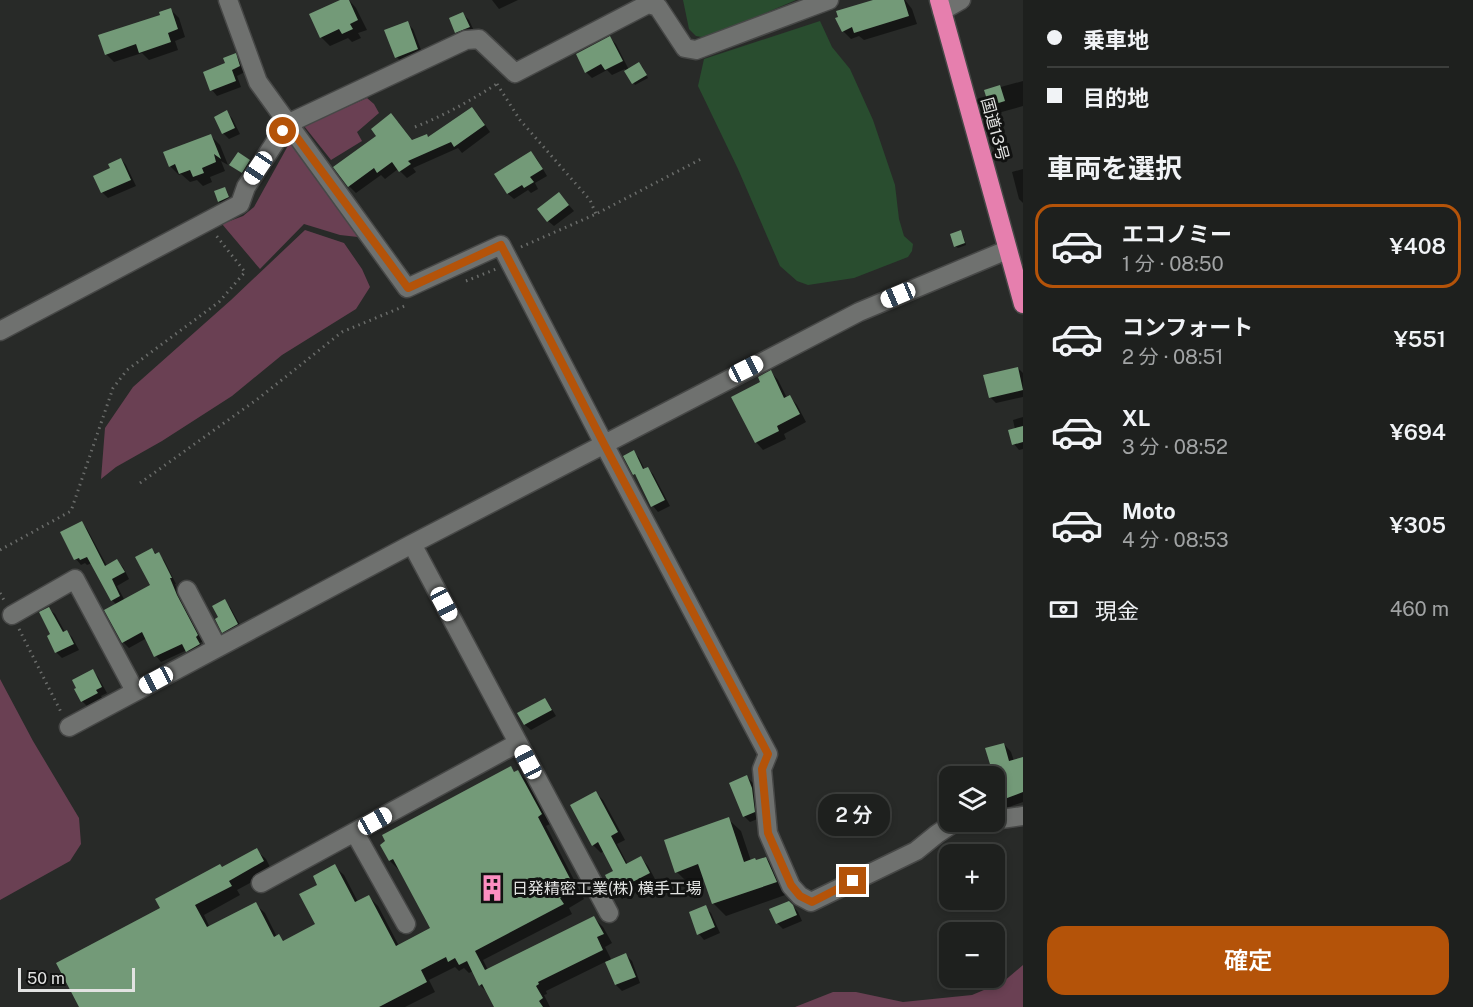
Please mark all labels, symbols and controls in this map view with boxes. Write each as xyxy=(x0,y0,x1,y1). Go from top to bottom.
text: 乗車地 xyxy=(1083,27,1149,53)
text: 目的地 xyxy=(1083,85,1149,111)
street label: 国道13号 xyxy=(977,95,1013,163)
route start xyxy=(269,117,296,144)
car xyxy=(240,148,276,188)
text: 車両を選択 xyxy=(1047,152,1182,184)
icon: car xyxy=(1050,219,1104,273)
text: エコノミー xyxy=(1122,221,1232,247)
text: ¥408 xyxy=(1390,233,1446,259)
text: 1 分 · 08:50 xyxy=(1122,252,1224,276)
car xyxy=(878,280,918,310)
icon: car xyxy=(1050,312,1104,366)
text: コンフォート xyxy=(1122,314,1253,340)
text: ¥551 xyxy=(1394,326,1446,352)
text: 2 分 · 08:51 xyxy=(1122,345,1223,369)
car xyxy=(726,353,766,385)
icon: car xyxy=(1050,405,1104,459)
text: XL xyxy=(1122,405,1150,431)
text: ¥694 xyxy=(1390,419,1446,445)
text: 3 分 · 08:52 xyxy=(1122,435,1228,459)
icon: car xyxy=(1050,498,1104,552)
text: Moto xyxy=(1122,498,1176,524)
text: ¥305 xyxy=(1389,512,1446,538)
text: 4 分 · 08:53 xyxy=(1122,528,1229,552)
car xyxy=(428,584,460,624)
icon: cash xyxy=(1047,593,1080,626)
text: 460 m xyxy=(1390,597,1449,621)
text: 現金 xyxy=(1095,598,1139,624)
car xyxy=(136,664,176,696)
car xyxy=(512,742,544,782)
map controls xyxy=(939,766,1005,988)
button: layers xyxy=(939,766,1005,832)
callout: 2 分 xyxy=(817,794,889,836)
text: 2 分 xyxy=(835,803,873,827)
car xyxy=(355,804,395,838)
button: + xyxy=(939,844,1005,910)
route end xyxy=(839,867,866,894)
building icon: 日発精密工業(株) 横手工場 xyxy=(477,873,507,903)
place label: 日発精密工業(株) 横手工場 xyxy=(512,879,702,898)
button: − xyxy=(939,922,1005,988)
button: 確定 xyxy=(1047,926,1449,995)
scale bar xyxy=(18,965,135,992)
text: 50 m xyxy=(27,969,65,988)

